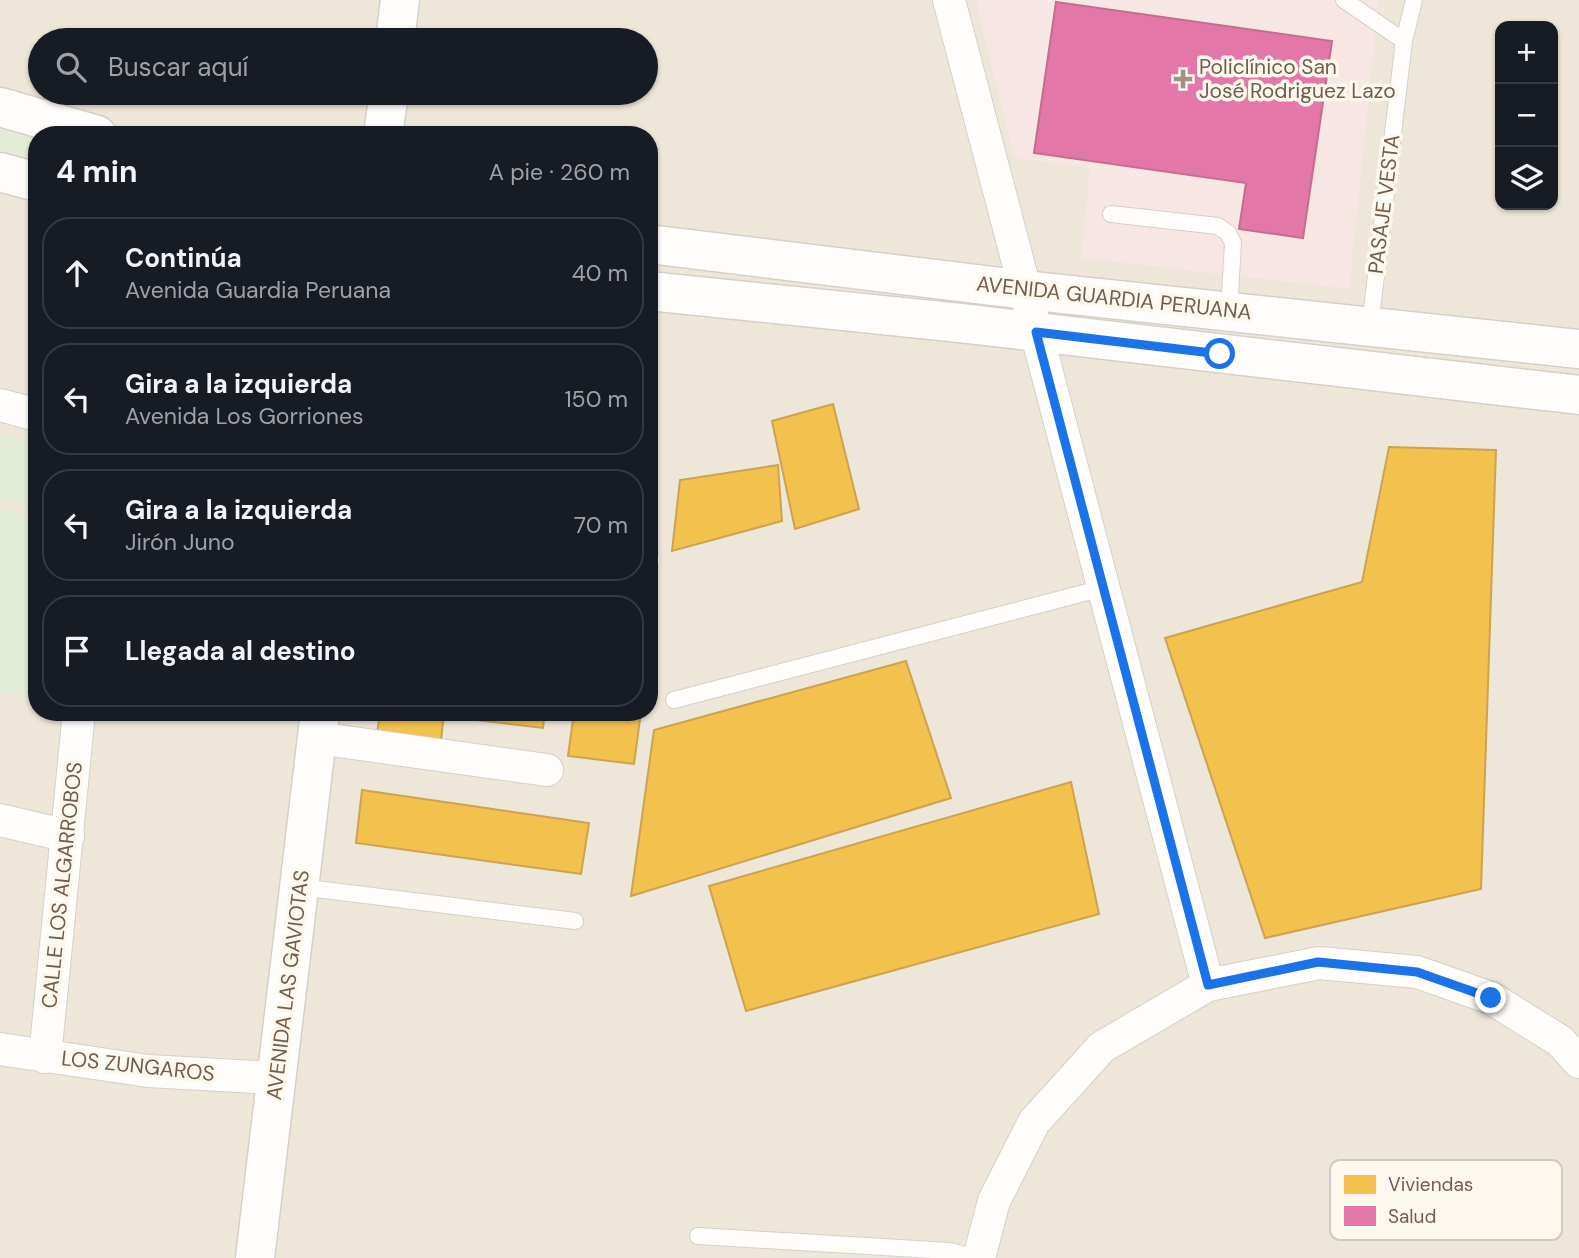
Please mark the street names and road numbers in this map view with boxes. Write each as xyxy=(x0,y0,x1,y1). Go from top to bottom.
street label: PASAJE VESTA xyxy=(1362,133,1406,275)
street label: AVENIDA GUARDIA PERUANA xyxy=(975,270,1253,326)
street label: CALLE LOS ALGARROBOS xyxy=(35,760,89,1010)
street label: AVENIDA LAS GAVIOTAS xyxy=(260,868,316,1102)
street label: LOS ZUNGAROS xyxy=(60,1044,216,1088)

